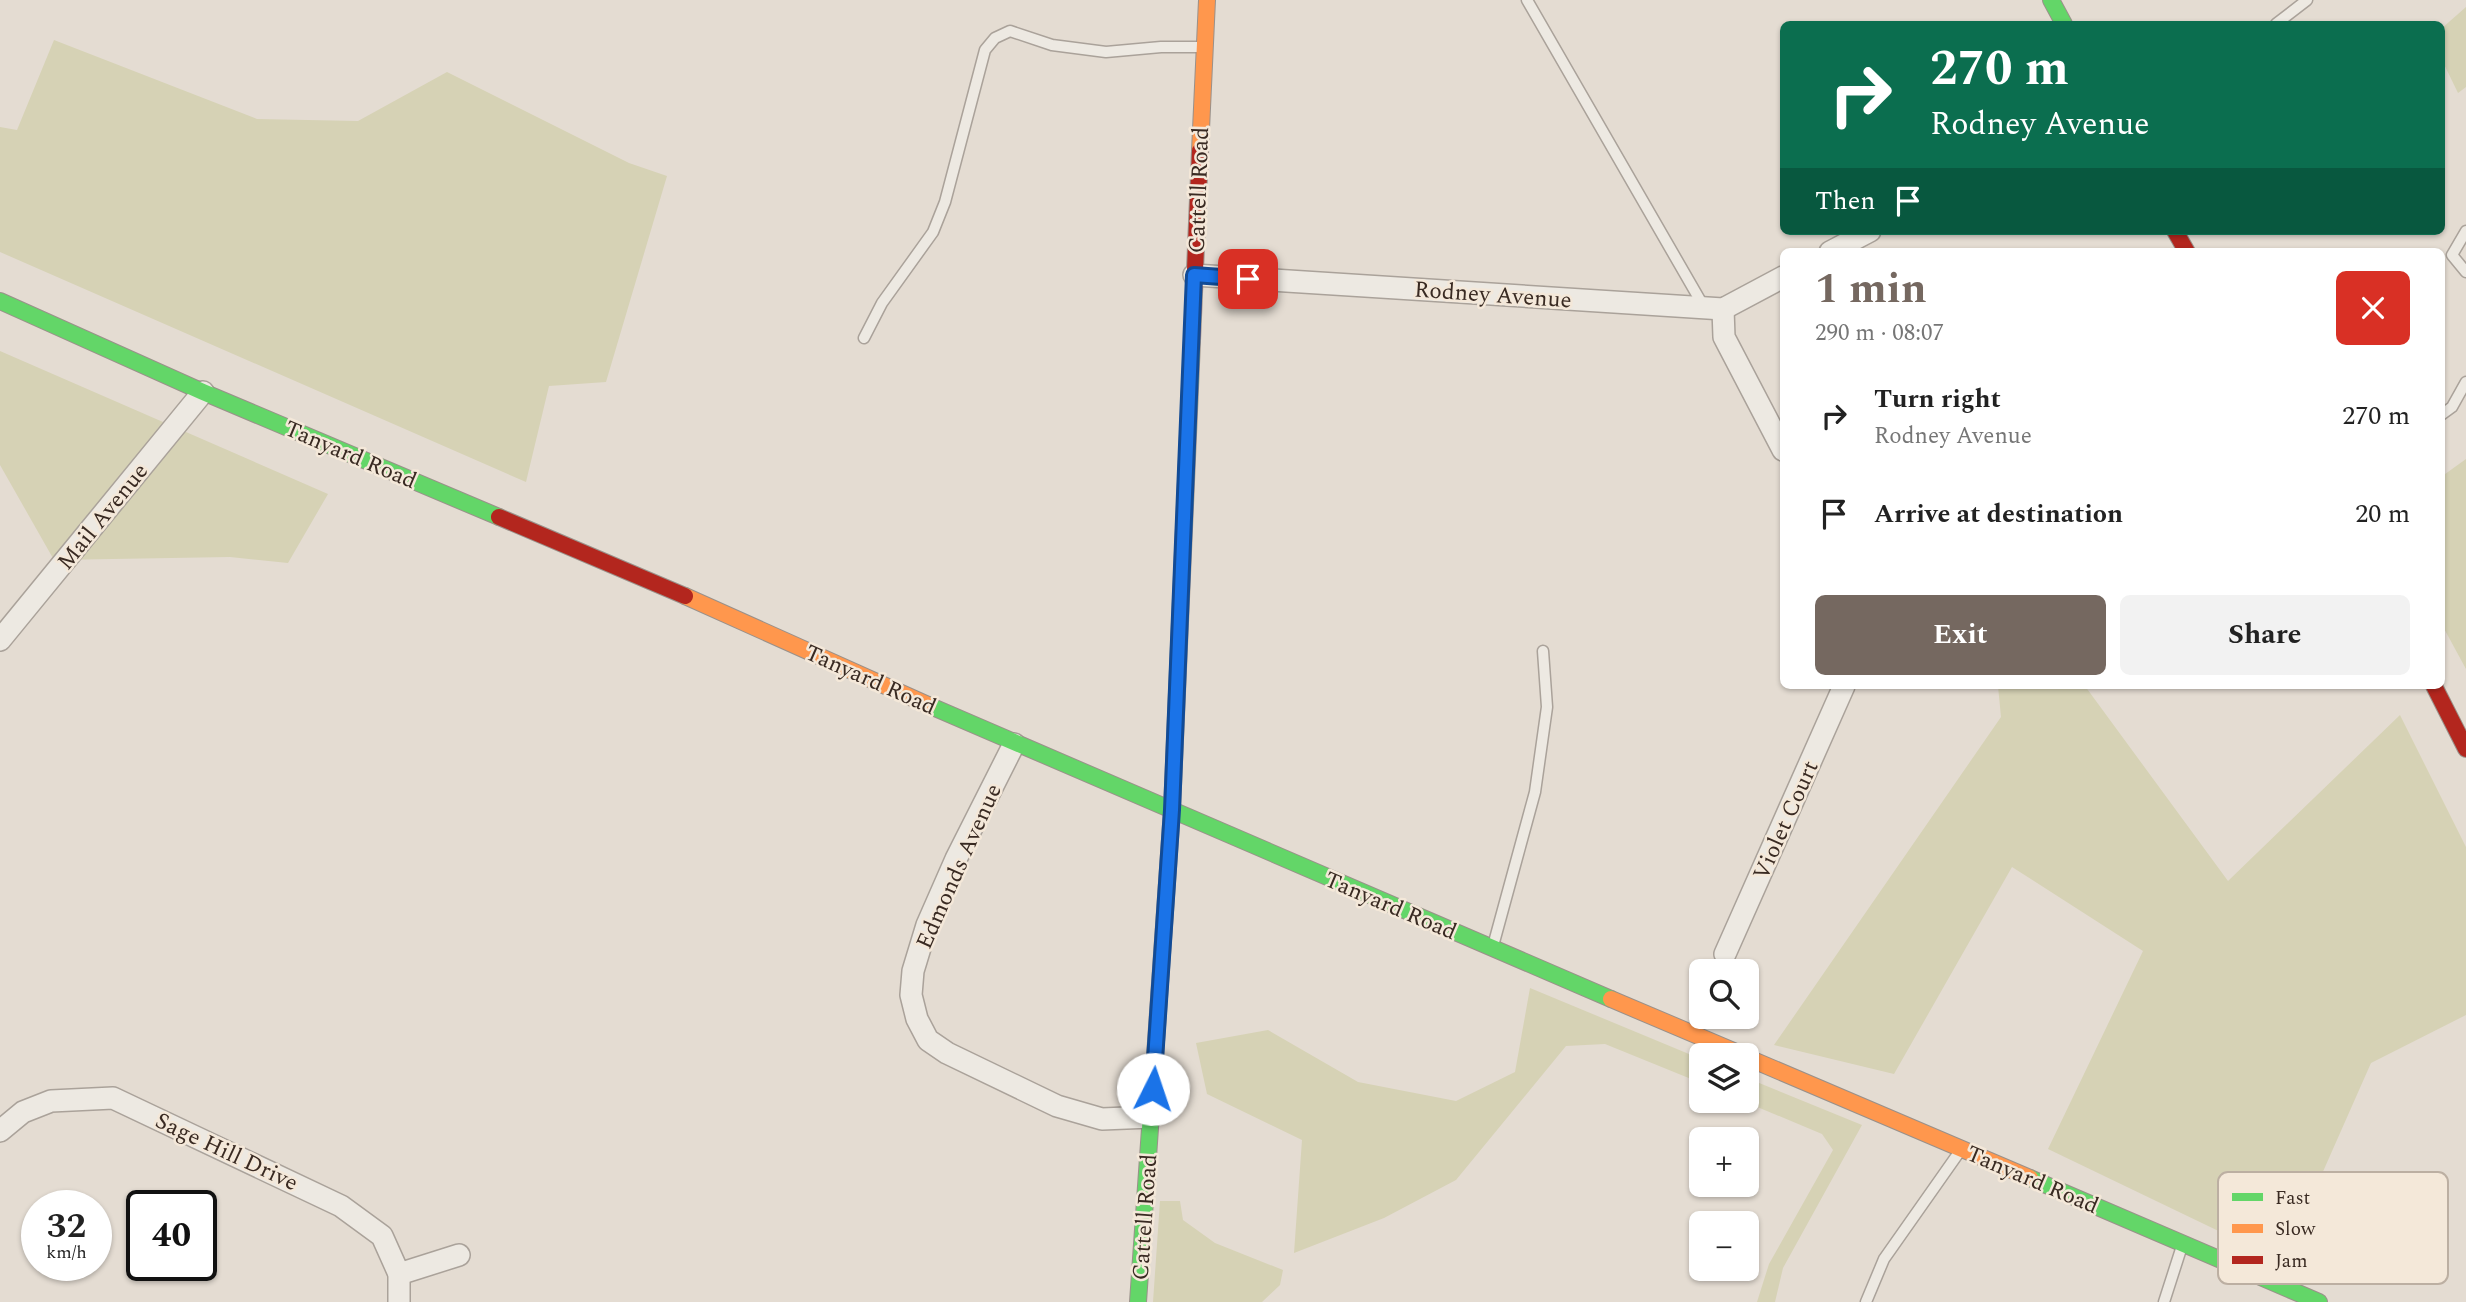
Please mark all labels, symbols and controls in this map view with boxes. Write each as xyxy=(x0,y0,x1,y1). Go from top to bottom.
text: 270 m xyxy=(1930,32,2069,107)
icon: right xyxy=(1815,49,1906,140)
text: Rodney Avenue xyxy=(1930,100,2150,149)
street label: Cattell Road xyxy=(1180,126,1219,254)
text: Then xyxy=(1815,181,1875,221)
icon: arrive xyxy=(1889,182,1927,220)
pin xyxy=(1218,249,1278,309)
text: 1 min xyxy=(1815,258,1927,321)
icon: arrive xyxy=(1229,260,1267,298)
button: close xyxy=(2336,271,2410,345)
street label: Rodney Avenue xyxy=(1413,273,1573,318)
text: 290 m · 08:07 xyxy=(1815,316,1944,351)
text: Turn right xyxy=(1874,379,2001,419)
text: 270 m xyxy=(2342,396,2410,436)
icon: right xyxy=(1815,397,1853,435)
street label: Tanyard Road xyxy=(279,412,422,499)
text: Rodney Avenue xyxy=(1874,419,2032,454)
street label: Mail Avenue xyxy=(49,456,157,578)
text: Arrive at destination xyxy=(1874,494,2123,534)
text: 20 m xyxy=(2355,494,2410,534)
icon: arrive xyxy=(1815,495,1853,533)
button: Exit xyxy=(1815,595,2106,675)
button: Share xyxy=(2120,595,2410,675)
street label: Tanyard Road xyxy=(799,636,942,725)
street label: Violet Court xyxy=(1744,755,1828,886)
street label: Edmonds Avenue xyxy=(907,778,1012,955)
street label: Tanyard Road xyxy=(1319,863,1462,950)
map controls xyxy=(1689,959,1759,1281)
button: search xyxy=(1689,959,1759,1029)
button: layers xyxy=(1689,1043,1759,1113)
position arrow xyxy=(1116,1052,1190,1126)
street label: Sage Hill Drive xyxy=(149,1104,304,1201)
button: + xyxy=(1689,1127,1759,1197)
street label: Tanyard Road xyxy=(1961,1137,2104,1224)
street label: Cattell Road xyxy=(1124,1153,1167,1281)
legend xyxy=(2218,1172,2448,1284)
text: Fast xyxy=(2275,1184,2311,1213)
speed limit sign: 40 xyxy=(126,1190,217,1281)
text: 32 xyxy=(47,1200,86,1253)
button: − xyxy=(1689,1211,1759,1281)
text: Slow xyxy=(2275,1215,2316,1244)
text: km/h xyxy=(46,1239,87,1266)
text: Jam xyxy=(2275,1247,2307,1276)

